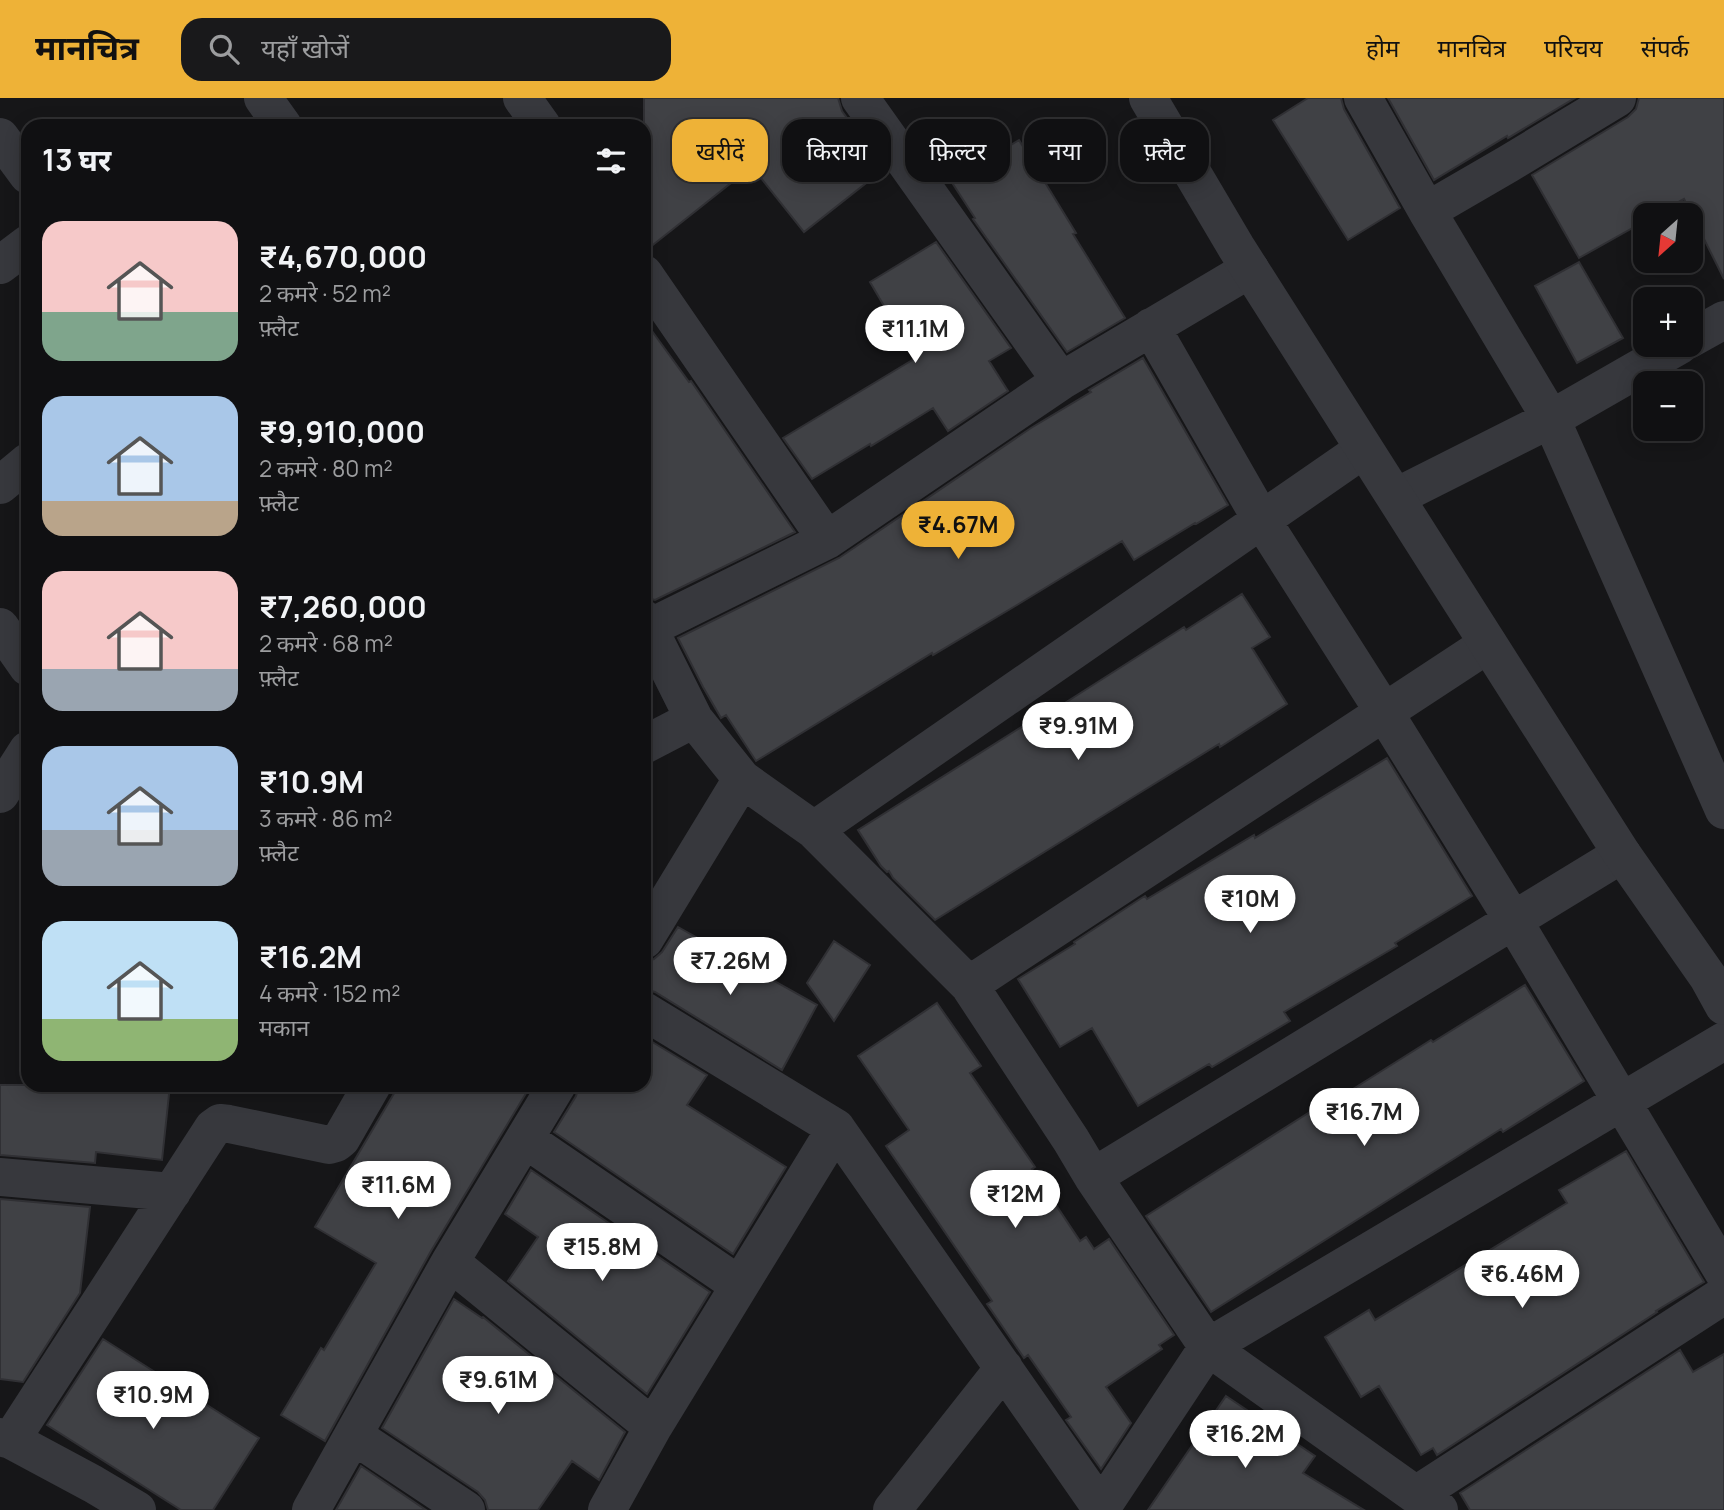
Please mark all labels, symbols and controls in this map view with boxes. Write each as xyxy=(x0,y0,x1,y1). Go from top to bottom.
search box xyxy=(181,18,671,81)
text: मानचित्र xyxy=(35,25,139,70)
icon: search xyxy=(205,30,243,68)
text: यहाँ खोजें xyxy=(261,30,349,66)
text: होम xyxy=(1366,31,1399,64)
text: मानचित्र xyxy=(1437,31,1506,64)
text: परिचय xyxy=(1544,31,1603,64)
text: संपर्क xyxy=(1641,31,1689,64)
chip: खरीदें xyxy=(672,119,768,182)
chip: किराया xyxy=(782,119,891,182)
chip: फ़िल्टर xyxy=(905,119,1010,182)
chip: नया xyxy=(1024,119,1106,182)
chip: फ़्लैट xyxy=(1120,119,1209,182)
text: 13 घर xyxy=(42,139,111,180)
icon: filters xyxy=(592,142,630,180)
north arrow xyxy=(1633,203,1703,273)
map controls xyxy=(1633,203,1703,441)
text: ₹4,670,000 xyxy=(259,236,427,277)
icon: home xyxy=(98,249,182,333)
text: 2 कमरे · 52 m² xyxy=(259,277,391,309)
button: + xyxy=(1633,287,1703,357)
pin: ₹11.1M xyxy=(858,306,972,365)
text: फ़्लैट xyxy=(259,311,299,343)
text: ₹11.1M xyxy=(881,312,949,344)
button: − xyxy=(1633,371,1703,441)
text: ₹9,910,000 xyxy=(259,411,425,452)
icon: home xyxy=(98,424,182,508)
text: 2 कमरे · 80 m² xyxy=(259,452,393,484)
text: फ़्लैट xyxy=(259,486,299,518)
pin: ₹4.67M xyxy=(901,502,1015,561)
text: ₹4.67M xyxy=(918,508,998,540)
text: ₹7,260,000 xyxy=(259,586,427,627)
icon: home xyxy=(98,599,182,683)
text: 2 कमरे · 68 m² xyxy=(259,627,393,659)
text: फ़्लैट xyxy=(259,661,299,693)
pin: ₹9.91M xyxy=(1021,702,1135,762)
text: ₹9.91M xyxy=(1038,709,1118,741)
text: ₹10.9M xyxy=(259,761,364,802)
icon: home xyxy=(98,774,182,858)
text: 3 कमरे · 86 m² xyxy=(259,802,392,834)
text: फ़्लैट xyxy=(259,836,299,868)
pin: ₹10M xyxy=(1209,876,1291,935)
text: ₹10M xyxy=(1220,882,1280,914)
text: ₹16.2M xyxy=(259,936,362,977)
pin: ₹7.26M xyxy=(673,937,787,997)
text: ₹7.26M xyxy=(690,944,770,976)
icon: home xyxy=(98,949,182,1033)
text: 4 कमरे · 152 m² xyxy=(259,977,400,1009)
text: मकान xyxy=(259,1011,309,1043)
pin: ₹16.7M xyxy=(1307,1088,1421,1148)
text: ₹16.7M xyxy=(1325,1095,1403,1127)
pin: ₹11.6M xyxy=(341,1162,455,1221)
text: ₹11.6M xyxy=(361,1168,435,1200)
pin: ₹12M xyxy=(974,1170,1056,1230)
text: ₹12M xyxy=(986,1177,1044,1209)
pin: ₹15.8M xyxy=(545,1224,659,1283)
text: ₹15.8M xyxy=(563,1230,641,1262)
pin: ₹6.46M xyxy=(1465,1250,1579,1310)
text: ₹6.46M xyxy=(1480,1257,1564,1289)
pin: ₹9.61M xyxy=(441,1356,555,1416)
text: ₹9.61M xyxy=(458,1363,538,1395)
pin: ₹10.9M xyxy=(96,1372,210,1431)
text: ₹10.9M xyxy=(113,1378,193,1410)
pin: ₹16.2M xyxy=(1188,1410,1302,1470)
text: ₹16.2M xyxy=(1206,1417,1284,1449)

